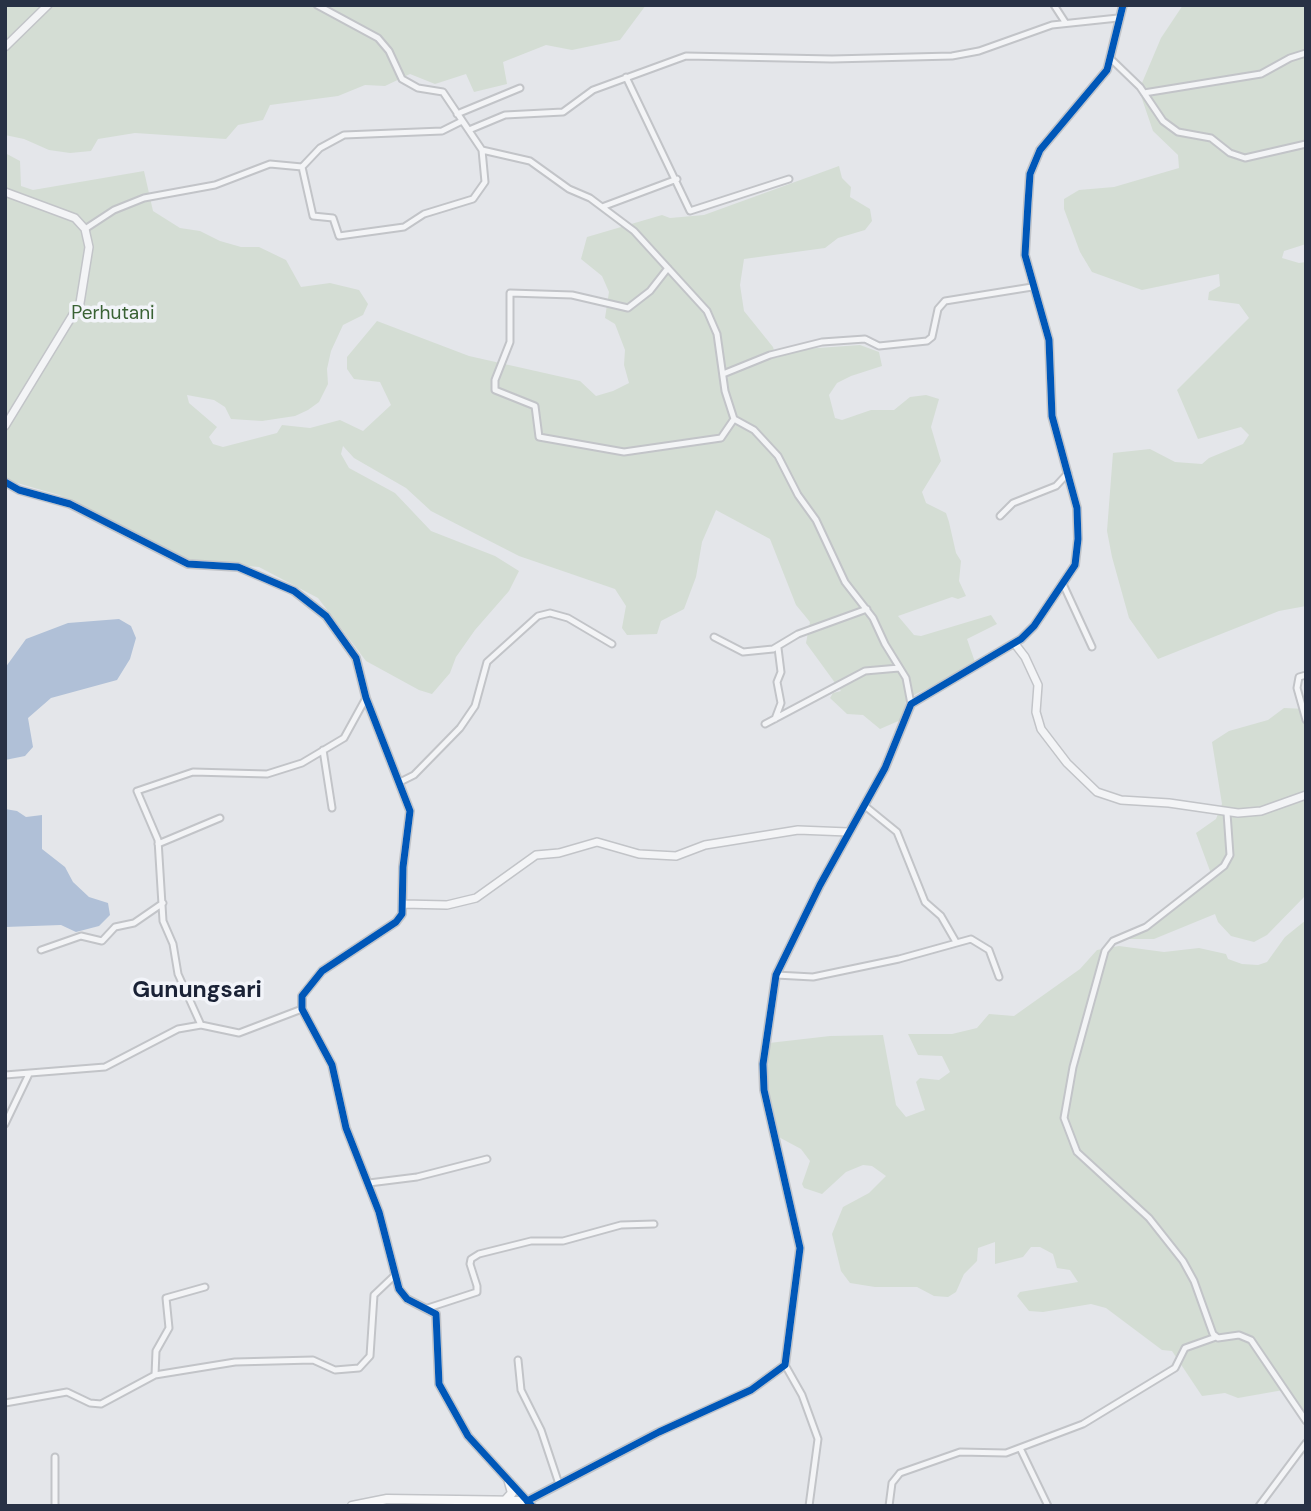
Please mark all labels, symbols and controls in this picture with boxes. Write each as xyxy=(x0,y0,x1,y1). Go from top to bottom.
park label: Perhutani xyxy=(71,303,155,325)
district label: Gunungsari xyxy=(132,977,262,1005)

